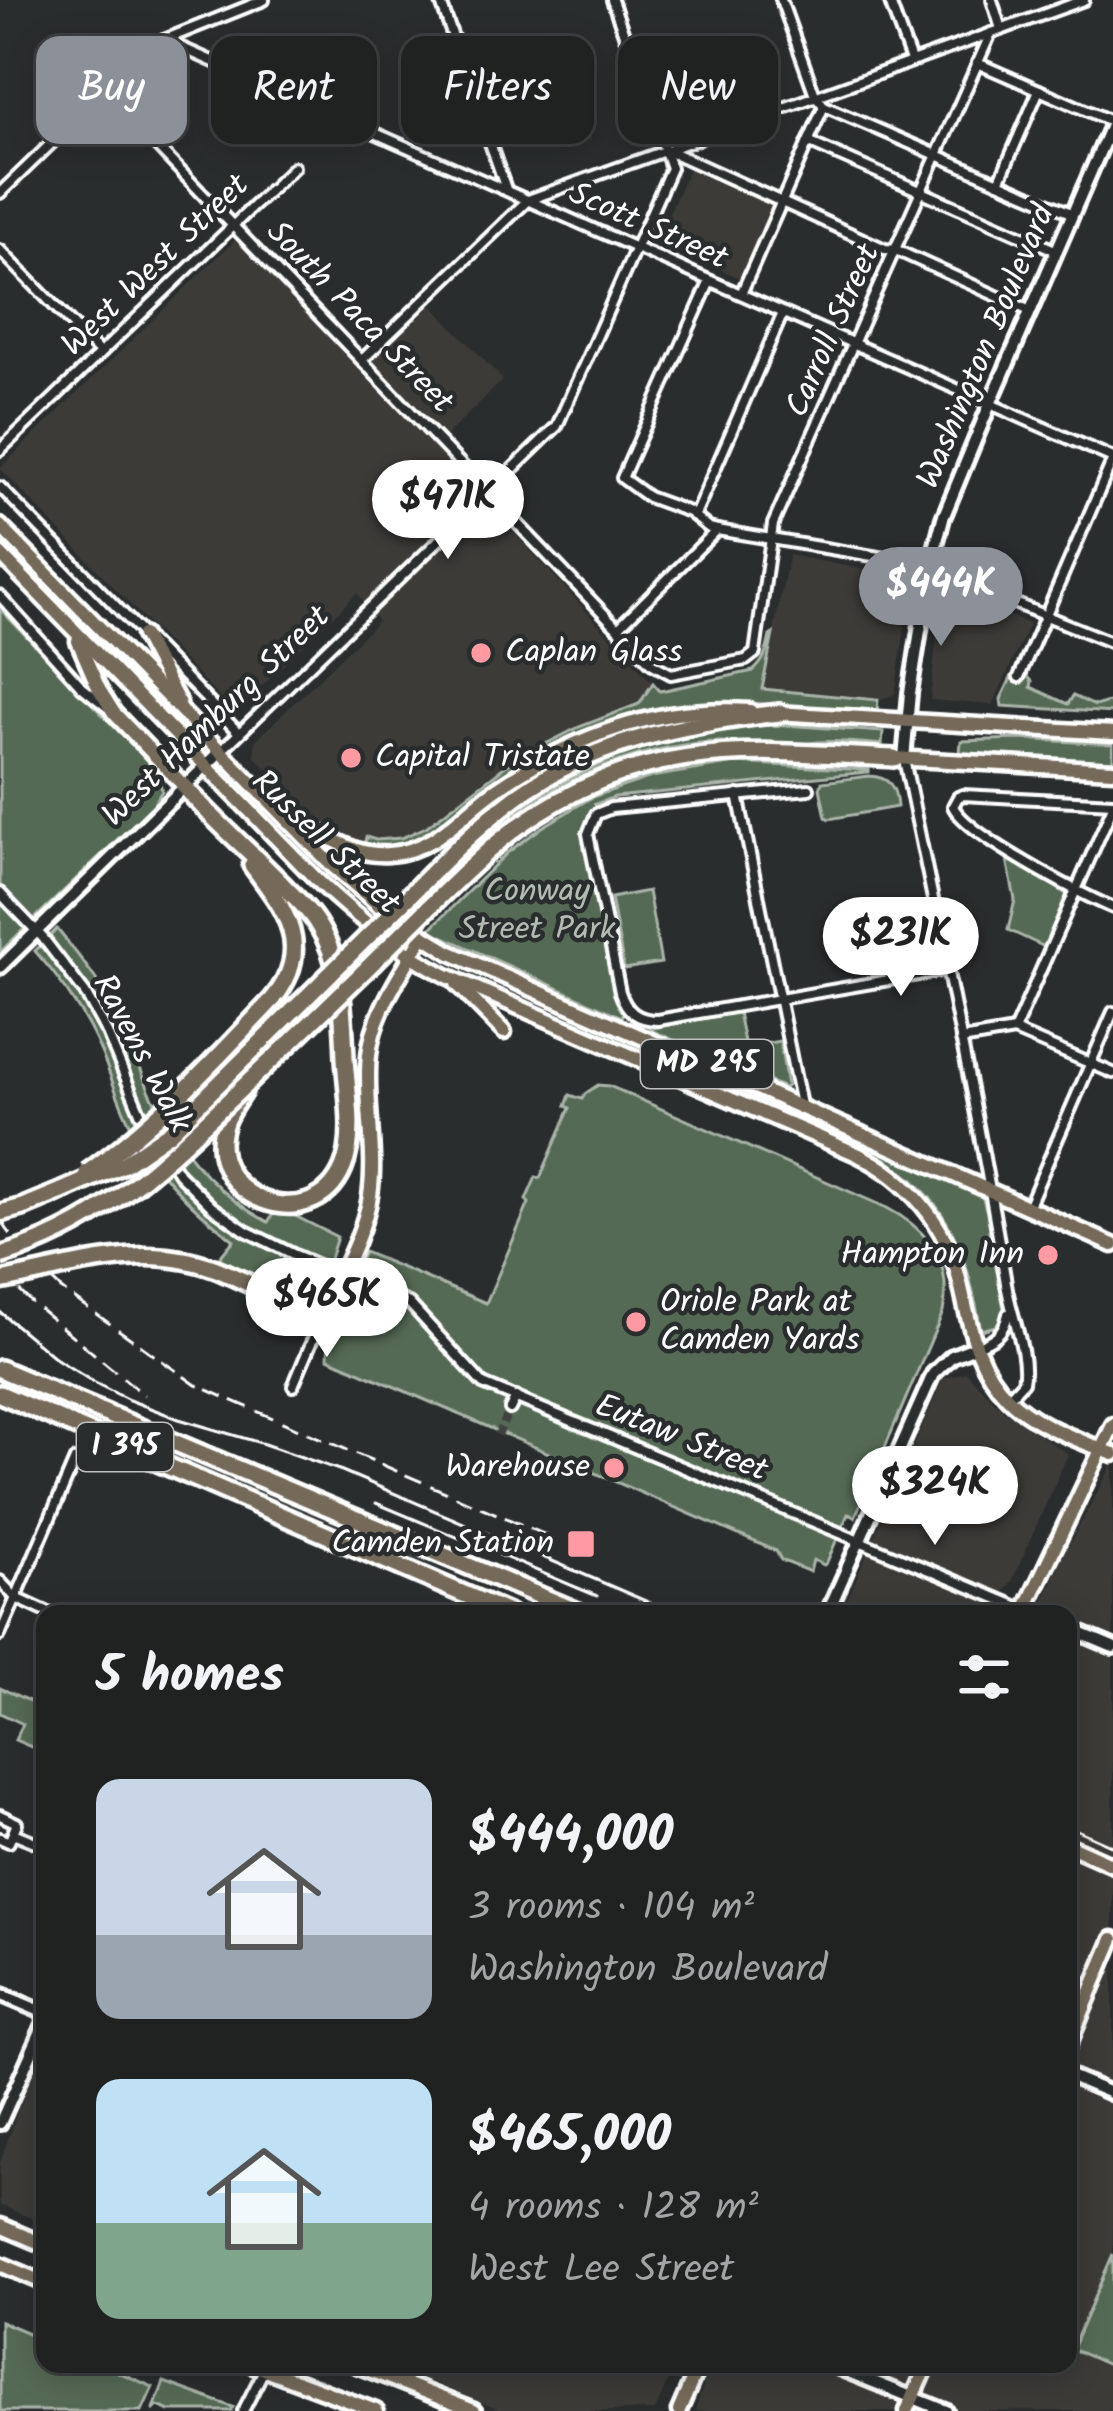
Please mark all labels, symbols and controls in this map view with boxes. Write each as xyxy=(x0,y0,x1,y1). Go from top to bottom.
chip: Buy xyxy=(36,36,187,144)
chip: Rent xyxy=(211,36,377,144)
chip: Filters xyxy=(401,36,594,144)
chip: New xyxy=(618,36,778,144)
street label: West West Street xyxy=(49,161,263,370)
street label: Scott Street xyxy=(560,168,737,286)
street label: Washington Boulevard xyxy=(903,195,1071,497)
street label: South Paca Street xyxy=(252,209,467,428)
street label: Carroll Street xyxy=(772,235,896,426)
pin: $471K xyxy=(364,460,532,562)
text: $471K xyxy=(399,468,497,530)
pin: $444K xyxy=(857,547,1025,649)
text: $444K xyxy=(886,555,996,617)
street label: West Hamburg Street xyxy=(90,592,345,841)
place label: Caplan Glass xyxy=(505,627,682,680)
marker: Caplan Glass xyxy=(468,640,494,666)
place label: Capital Tristate xyxy=(375,732,590,785)
marker: Capital Tristate xyxy=(338,745,364,771)
street label: Russell Street xyxy=(238,758,413,929)
park label: Conway Street Park xyxy=(459,866,616,957)
pin: $231K xyxy=(817,897,985,999)
text: $231K xyxy=(850,905,952,967)
street label: Ravens Walk xyxy=(77,965,205,1143)
road number: MD 295 xyxy=(641,1040,773,1088)
place label: Hampton Inn xyxy=(840,1229,1024,1282)
marker: Hampton Inn xyxy=(1035,1242,1061,1268)
pin: $465K xyxy=(243,1258,411,1360)
text: $465K xyxy=(273,1266,381,1328)
place label: Oriole Park at Camden Yards xyxy=(660,1277,860,1368)
marker: Oriole Park at Camden Yards xyxy=(623,1309,649,1335)
street label: Eutaw Street xyxy=(586,1380,777,1498)
road number: I 395 xyxy=(77,1423,173,1471)
place label: Warehouse xyxy=(446,1442,590,1495)
pin: $324K xyxy=(851,1446,1019,1548)
text: $324K xyxy=(879,1454,991,1516)
marker: Warehouse xyxy=(601,1455,627,1481)
place label: Camden Station xyxy=(331,1518,554,1571)
marker: Camden Station xyxy=(565,1528,597,1560)
text: 5 homes xyxy=(96,1637,284,1718)
icon: filters xyxy=(951,1644,1017,1710)
text: $444,000 xyxy=(468,1797,673,1878)
icon: home xyxy=(192,1827,336,1971)
text: 3 rooms · 104 m² xyxy=(468,1878,754,1940)
text: Washington Boulevard xyxy=(468,1940,828,2002)
text: $465,000 xyxy=(468,2097,671,2178)
icon: home xyxy=(192,2127,336,2271)
text: 4 rooms · 128 m² xyxy=(468,2178,759,2240)
text: West Lee Street xyxy=(468,2240,734,2302)

